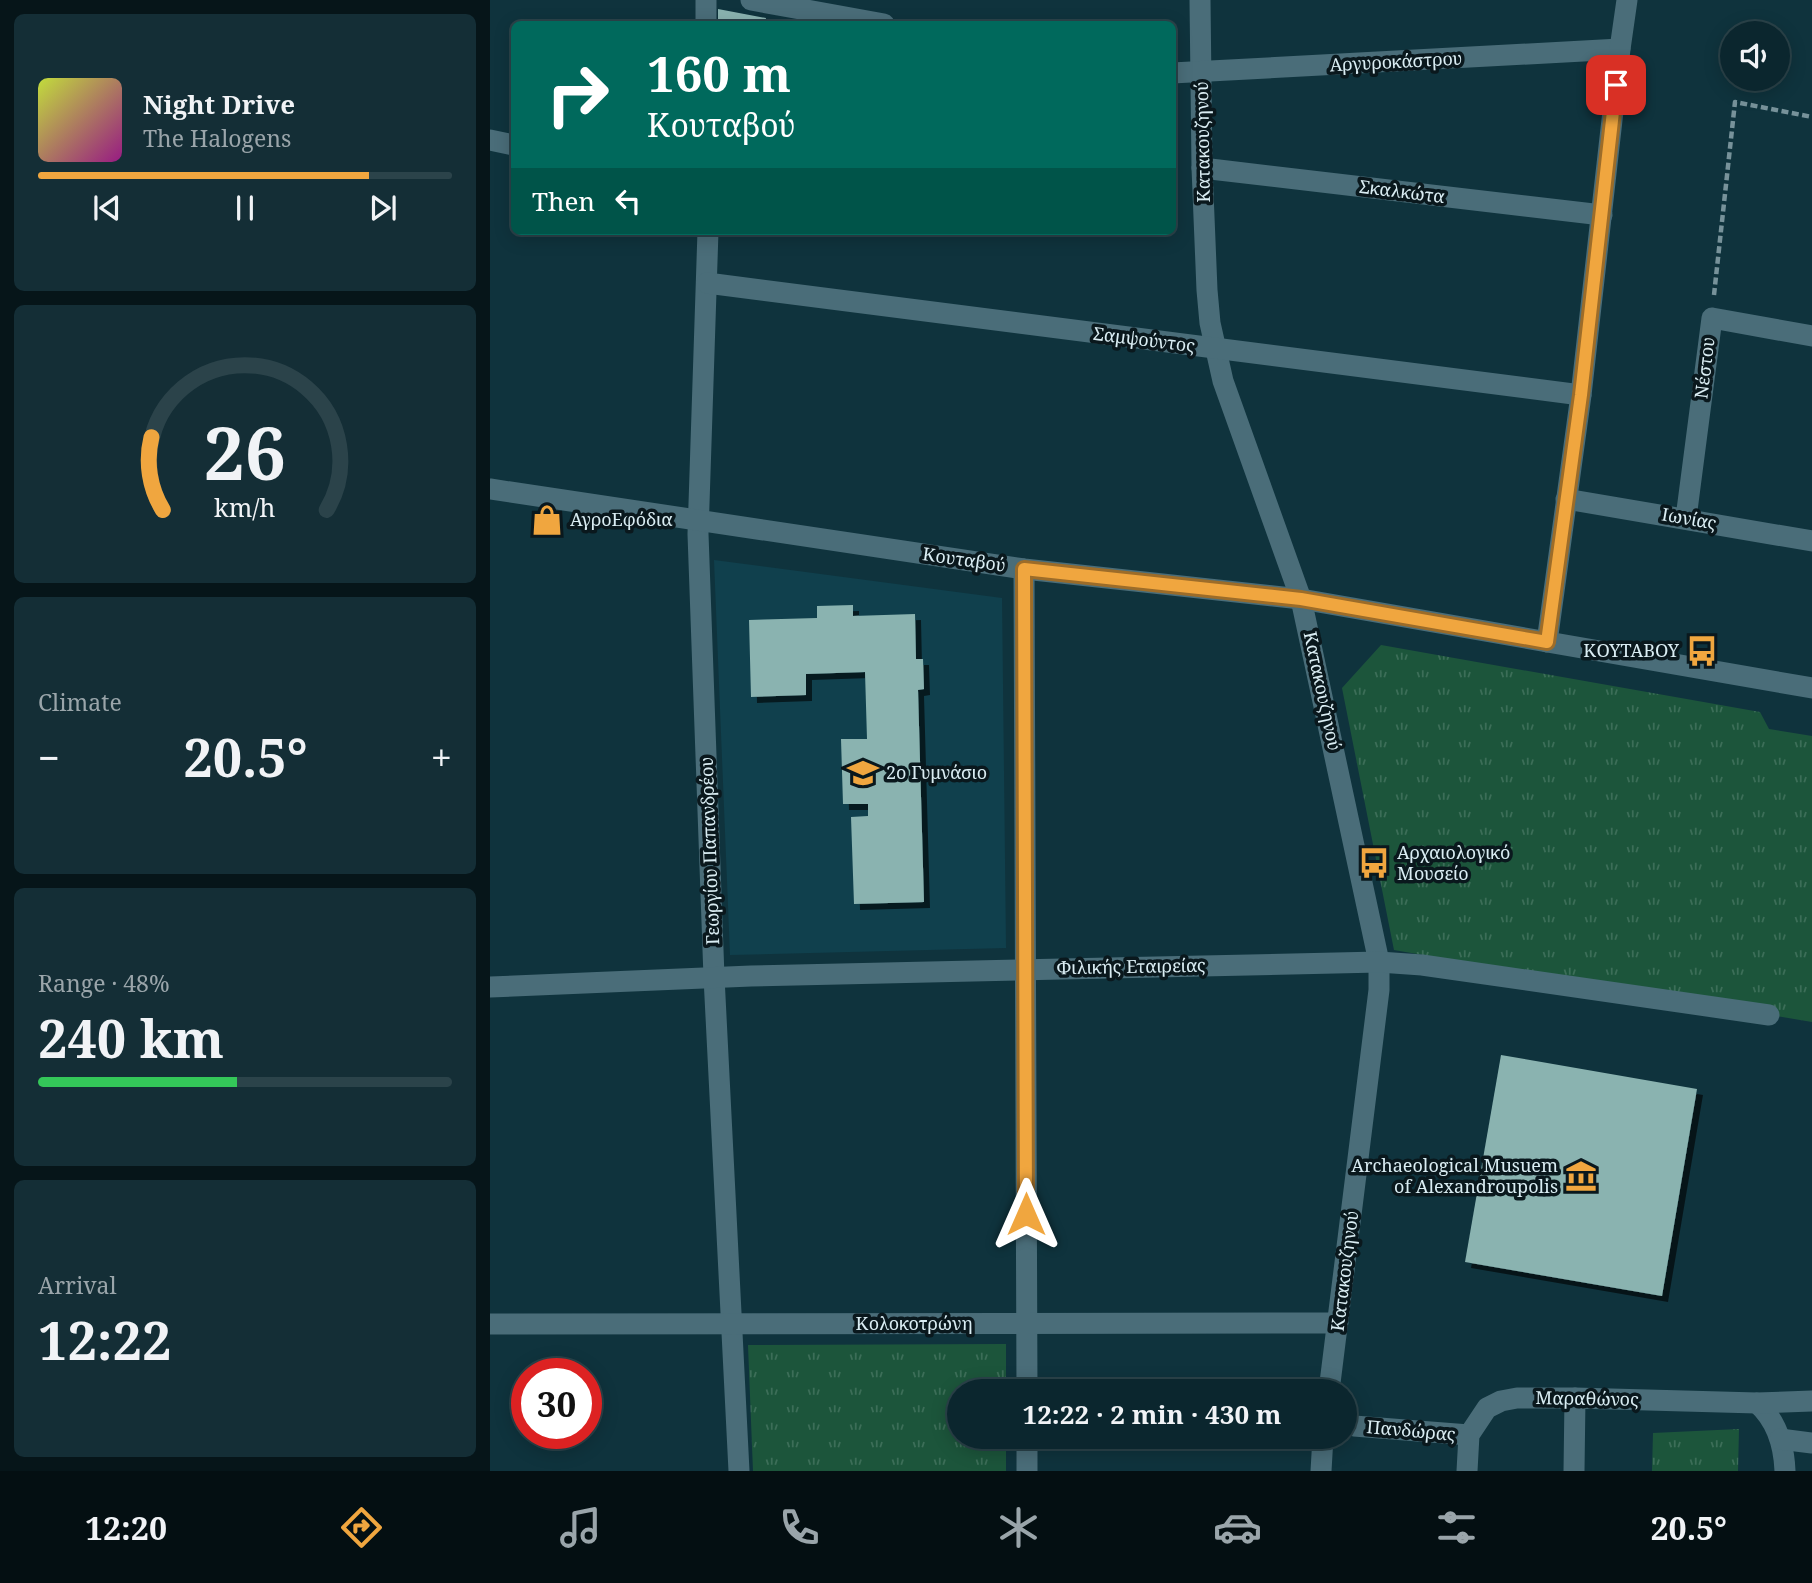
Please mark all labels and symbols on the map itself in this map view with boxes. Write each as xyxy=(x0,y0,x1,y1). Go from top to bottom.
street label: Αργυροκάστρου xyxy=(1329,46,1463,76)
pin xyxy=(1586,55,1646,115)
street label: Κατακουζηνού xyxy=(1189,81,1215,203)
street label: Σκαλκώτα xyxy=(1358,174,1447,208)
street label: Σαμψούντος xyxy=(1092,321,1197,357)
street label: Νέστου xyxy=(1688,336,1720,400)
street label: Ιωνίας xyxy=(1660,501,1719,535)
shop icon: ΑγροΕφόδια xyxy=(530,503,564,537)
place label: ΑγροΕφόδια xyxy=(570,507,673,531)
street label: Κουταβού xyxy=(921,541,1007,577)
street label: Κατακουζηνού xyxy=(1299,629,1347,753)
bus stop icon: ΚΟΥΤΑΒΟΥ xyxy=(1685,634,1719,668)
place label: ΚΟΥΤΑΒΟΥ xyxy=(1583,638,1680,662)
school or university icon: 2ο Γυμνάσιο xyxy=(846,756,880,790)
street label: Γεωργίου Παπανδρέου xyxy=(694,757,724,945)
place label: 2ο Γυμνάσιο xyxy=(886,760,987,784)
place label: Αρχαιολογικό Μουσείο xyxy=(1397,840,1510,885)
bus stop icon: Αρχαιολογικό Μουσείο xyxy=(1357,846,1391,880)
street label: Φιλικής Εταιρείας xyxy=(1056,953,1206,979)
place label: Archaeological Musuem of Alexandroupolis xyxy=(1351,1153,1558,1198)
museum icon: Archaeological Musuem of Alexandroupolis xyxy=(1564,1159,1598,1193)
position arrow xyxy=(989,1177,1063,1251)
street label: Κατακουζηνού xyxy=(1325,1209,1363,1333)
street label: Κολοκοτρώνη xyxy=(855,1311,973,1335)
speed limit sign: 30 xyxy=(511,1358,602,1449)
street label: Μαραθώνος xyxy=(1535,1385,1639,1411)
street label: Πανδώρας xyxy=(1366,1414,1457,1446)

